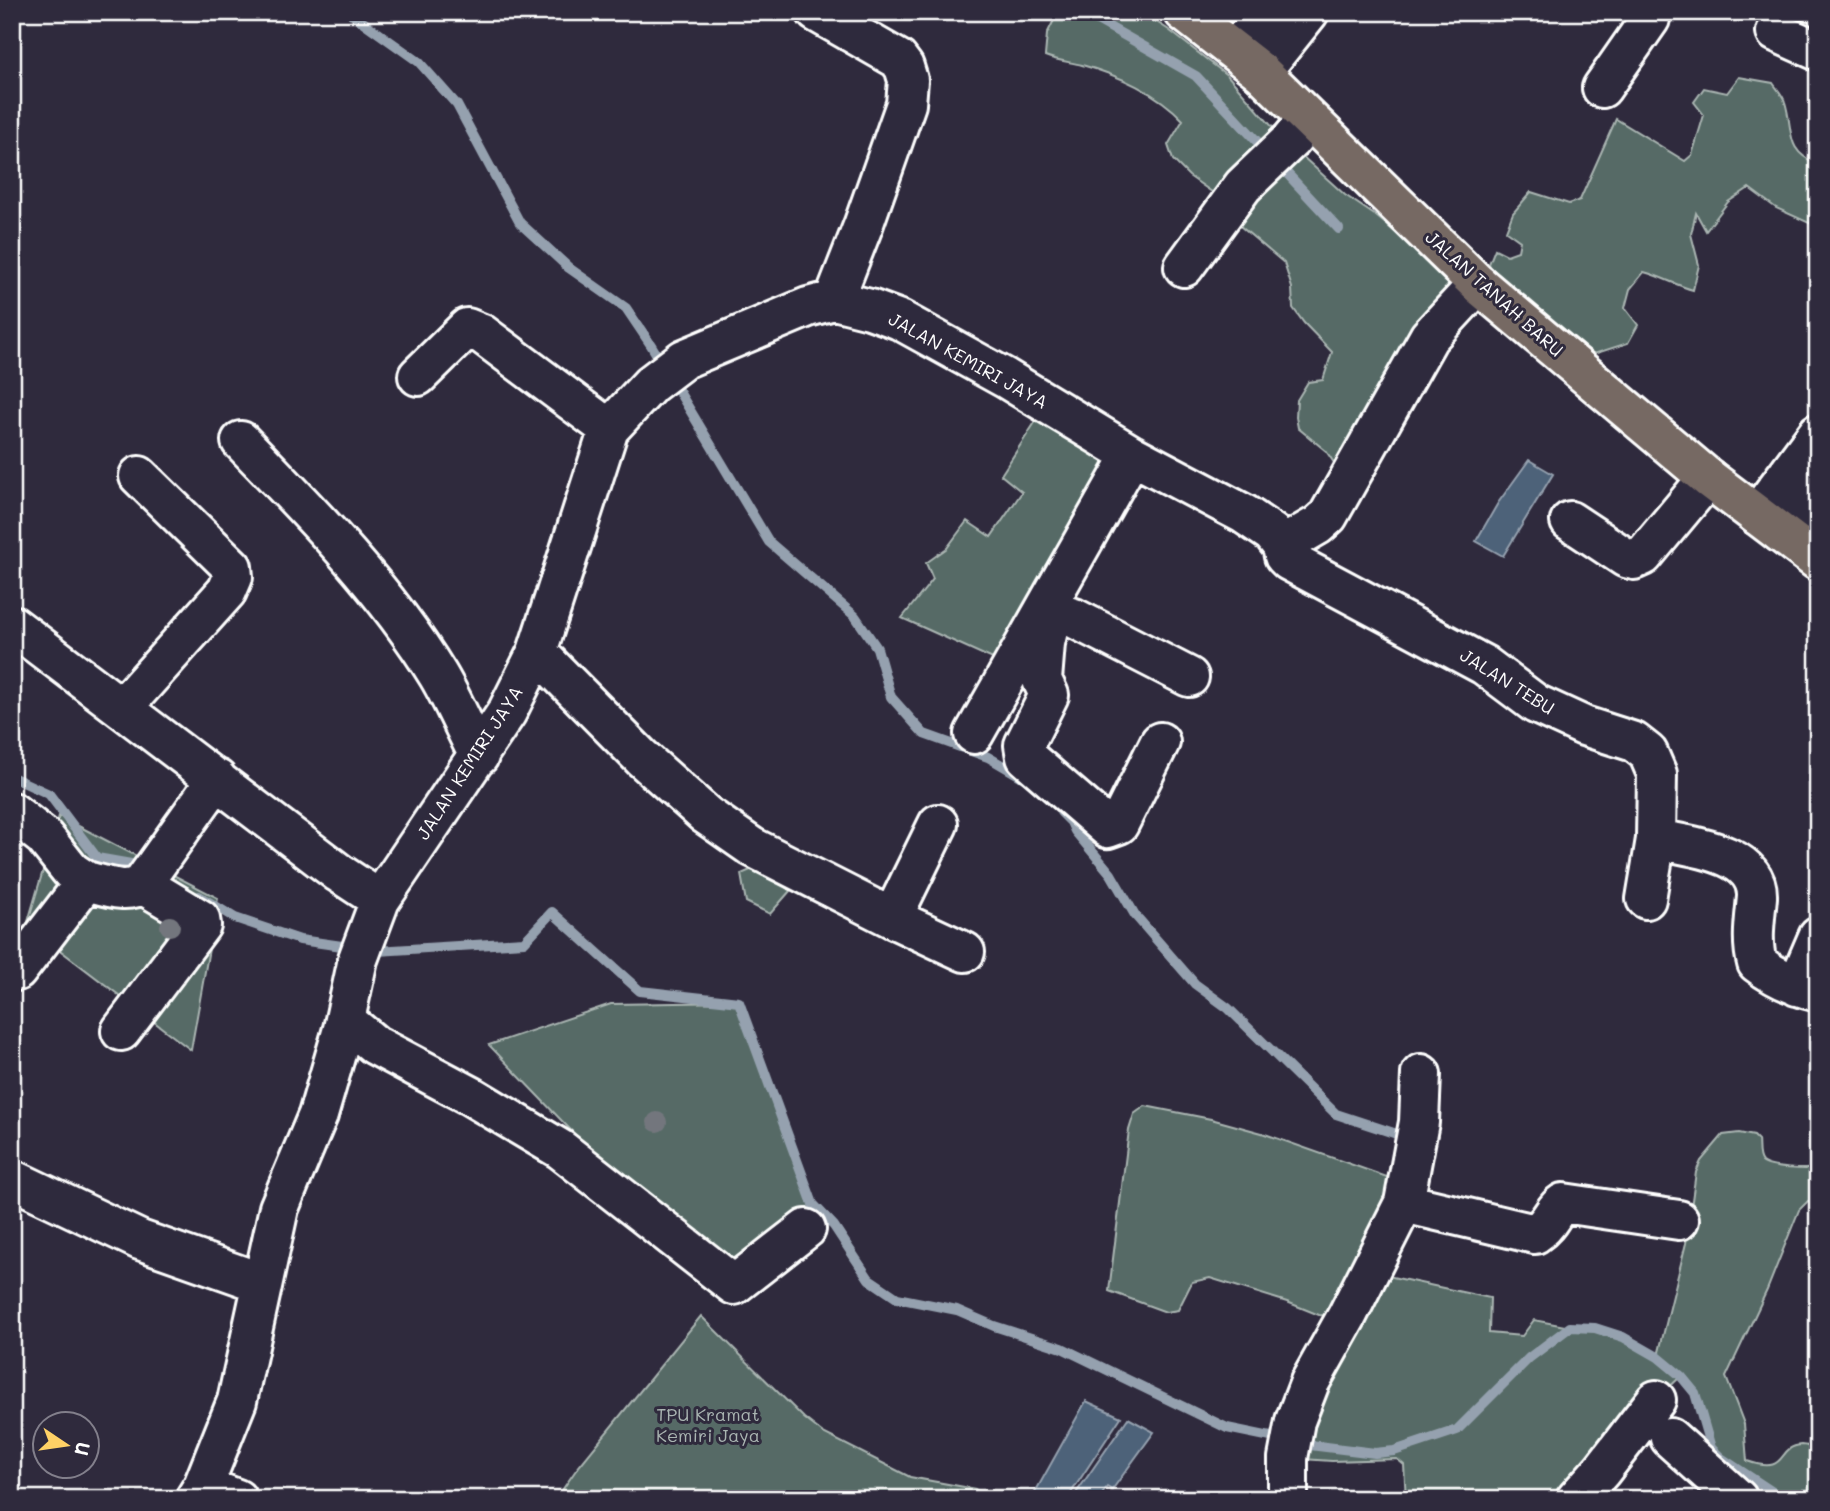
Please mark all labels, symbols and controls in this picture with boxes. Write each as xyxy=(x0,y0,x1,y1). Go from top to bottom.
street label: JALAN TANAH BARU xyxy=(1421,225,1569,361)
street label: JALAN KEMIRI JAYA xyxy=(885,306,1052,414)
street label: JALAN TEBU xyxy=(1456,643,1559,720)
street label: JALAN KEMIRI JAYA xyxy=(410,681,528,844)
park label: TPU Kramat Kemiri Jaya xyxy=(656,1402,760,1447)
north arrow xyxy=(32,1410,102,1480)
text: U xyxy=(69,1440,97,1458)

